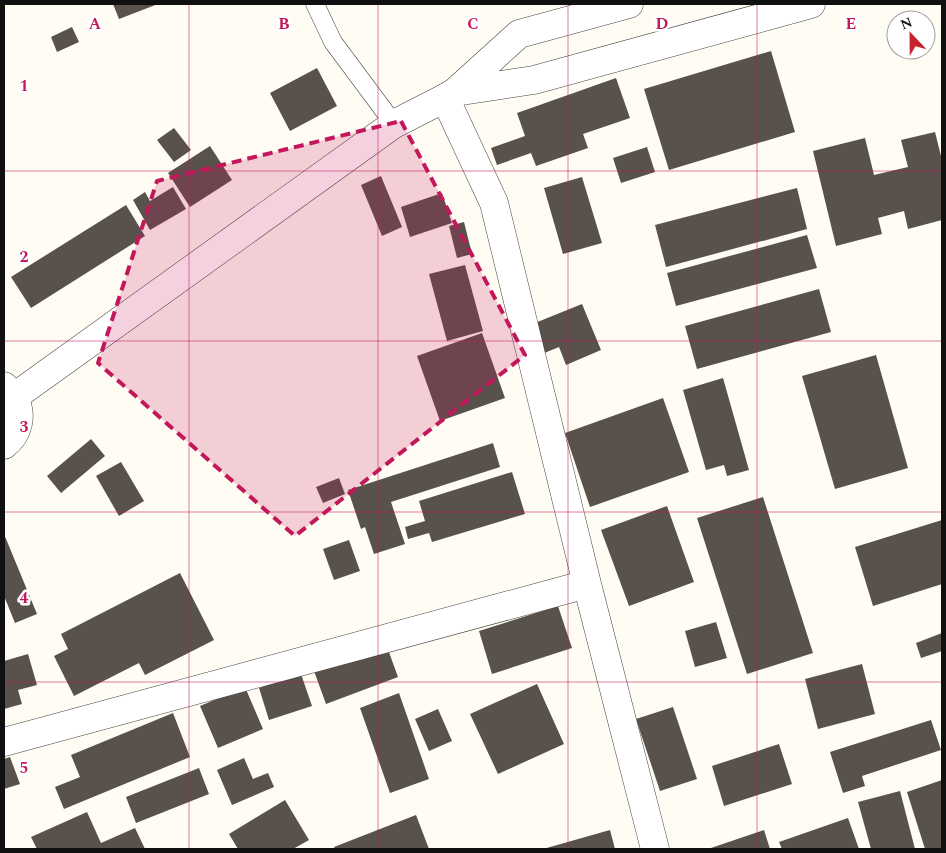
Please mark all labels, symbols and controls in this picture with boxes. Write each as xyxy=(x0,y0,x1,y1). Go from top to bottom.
north arrow xyxy=(886,10,936,60)
text: A xyxy=(89,12,102,36)
text: B xyxy=(278,12,290,36)
text: C xyxy=(467,12,479,36)
text: D xyxy=(656,12,669,36)
text: E xyxy=(846,12,856,36)
text: N xyxy=(897,12,916,35)
text: 1 xyxy=(20,74,28,98)
text: 2 xyxy=(20,245,29,269)
text: 3 xyxy=(20,415,29,439)
text: 4 xyxy=(20,586,29,610)
text: 5 xyxy=(20,756,28,780)

